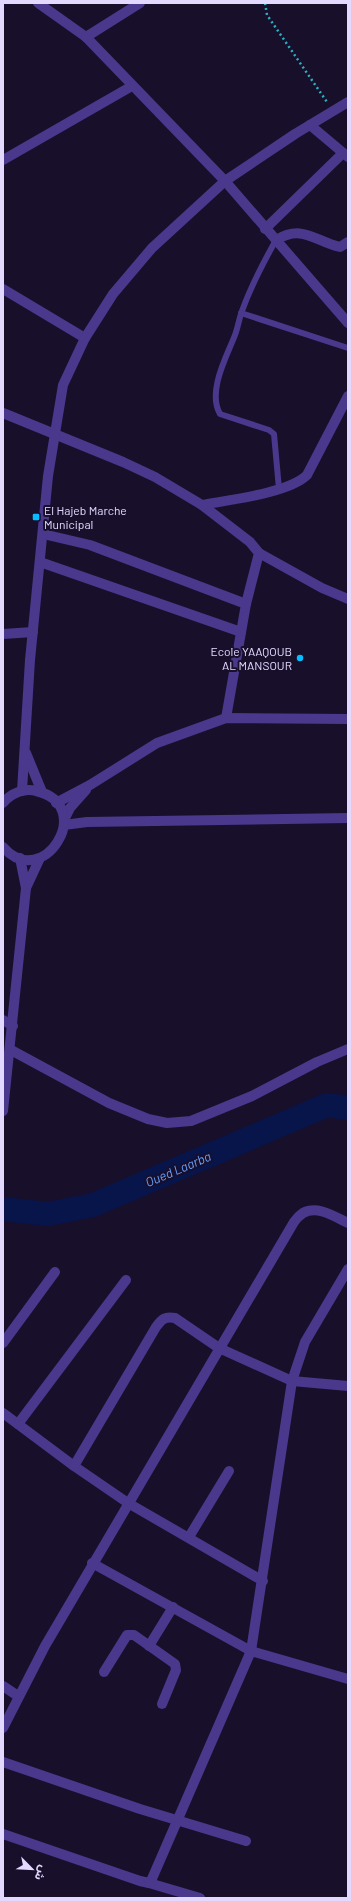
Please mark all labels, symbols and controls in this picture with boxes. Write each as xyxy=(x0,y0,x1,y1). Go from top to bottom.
place label: El Hajeb Marche Municipal xyxy=(44,503,127,531)
marker: El Hajeb Marche Municipal xyxy=(31,512,41,522)
place label: Ecole YAAQOUB AL MANSOUR xyxy=(211,644,292,672)
marker: Ecole YAAQOUB AL MANSOUR xyxy=(295,653,305,663)
water label: Oued Laarba xyxy=(143,1148,213,1190)
north arrow xyxy=(12,1849,52,1889)
text: ش xyxy=(32,1863,51,1883)

